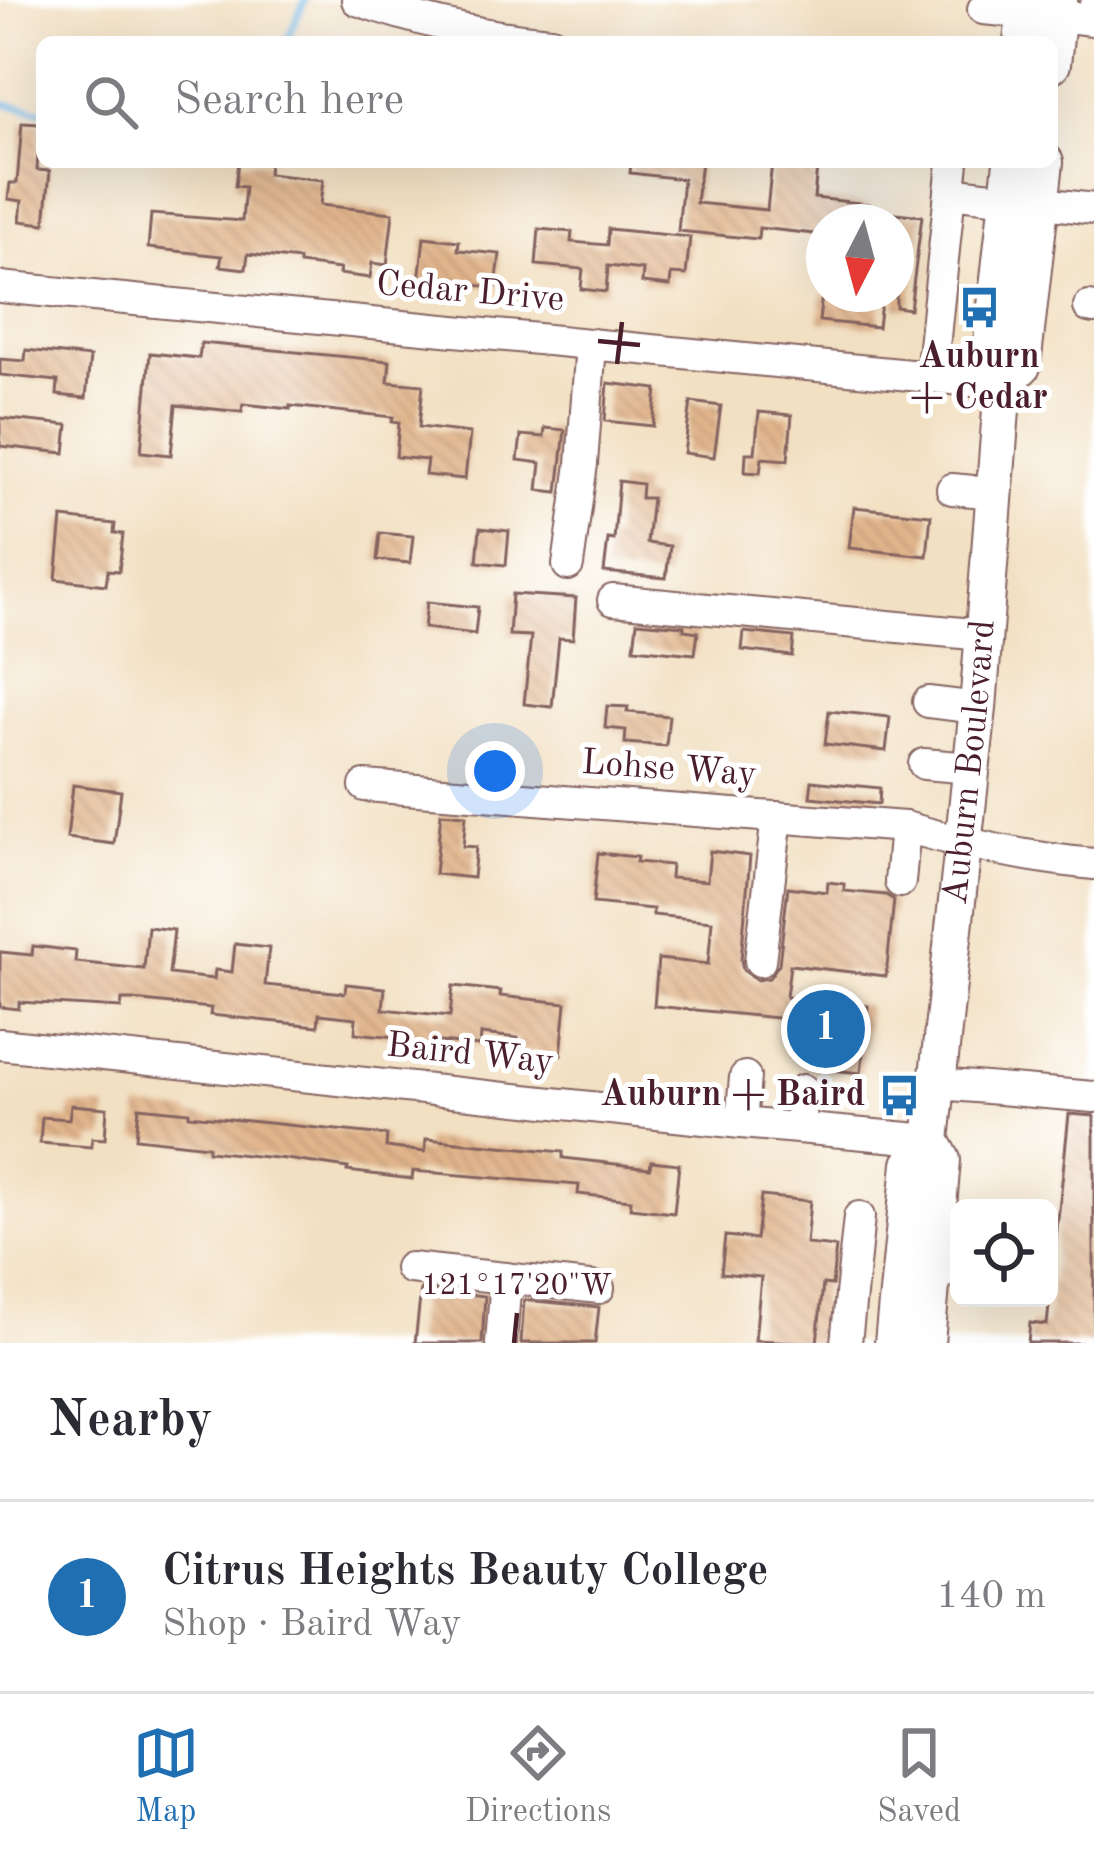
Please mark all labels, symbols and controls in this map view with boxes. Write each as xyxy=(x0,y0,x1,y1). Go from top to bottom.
search box xyxy=(36,36,1058,168)
icon: search xyxy=(78,69,144,135)
text: Search here xyxy=(174,79,404,124)
north arrow xyxy=(806,204,914,312)
street label: Cedar Drive xyxy=(375,267,565,319)
bus stop icon: Auburn + Cedar xyxy=(956,285,1002,331)
place label: Auburn + Cedar xyxy=(910,340,1048,417)
street label: Auburn Boulevard xyxy=(939,618,1003,907)
your location xyxy=(465,741,525,801)
street label: Lohse Way xyxy=(580,746,758,794)
pin: 1 xyxy=(787,984,865,1074)
street label: Baird Way xyxy=(385,1028,555,1082)
bus stop icon: Auburn + Baird xyxy=(876,1073,922,1119)
place label: Auburn + Baird xyxy=(600,1078,865,1114)
map controls xyxy=(950,1199,1058,1307)
button: locate xyxy=(950,1199,1058,1307)
text: 121°17'20"W xyxy=(422,1271,612,1301)
text: Nearby xyxy=(48,1396,213,1447)
text: Citrus Heights Beauty College xyxy=(162,1550,769,1595)
text: 1 xyxy=(76,1577,98,1616)
text: 140 m xyxy=(936,1577,1046,1616)
text: Shop · Baird Way xyxy=(162,1605,462,1644)
tab: Map xyxy=(133,1720,199,1833)
tab: Directions xyxy=(465,1720,611,1833)
tab: Saved xyxy=(877,1720,961,1833)

